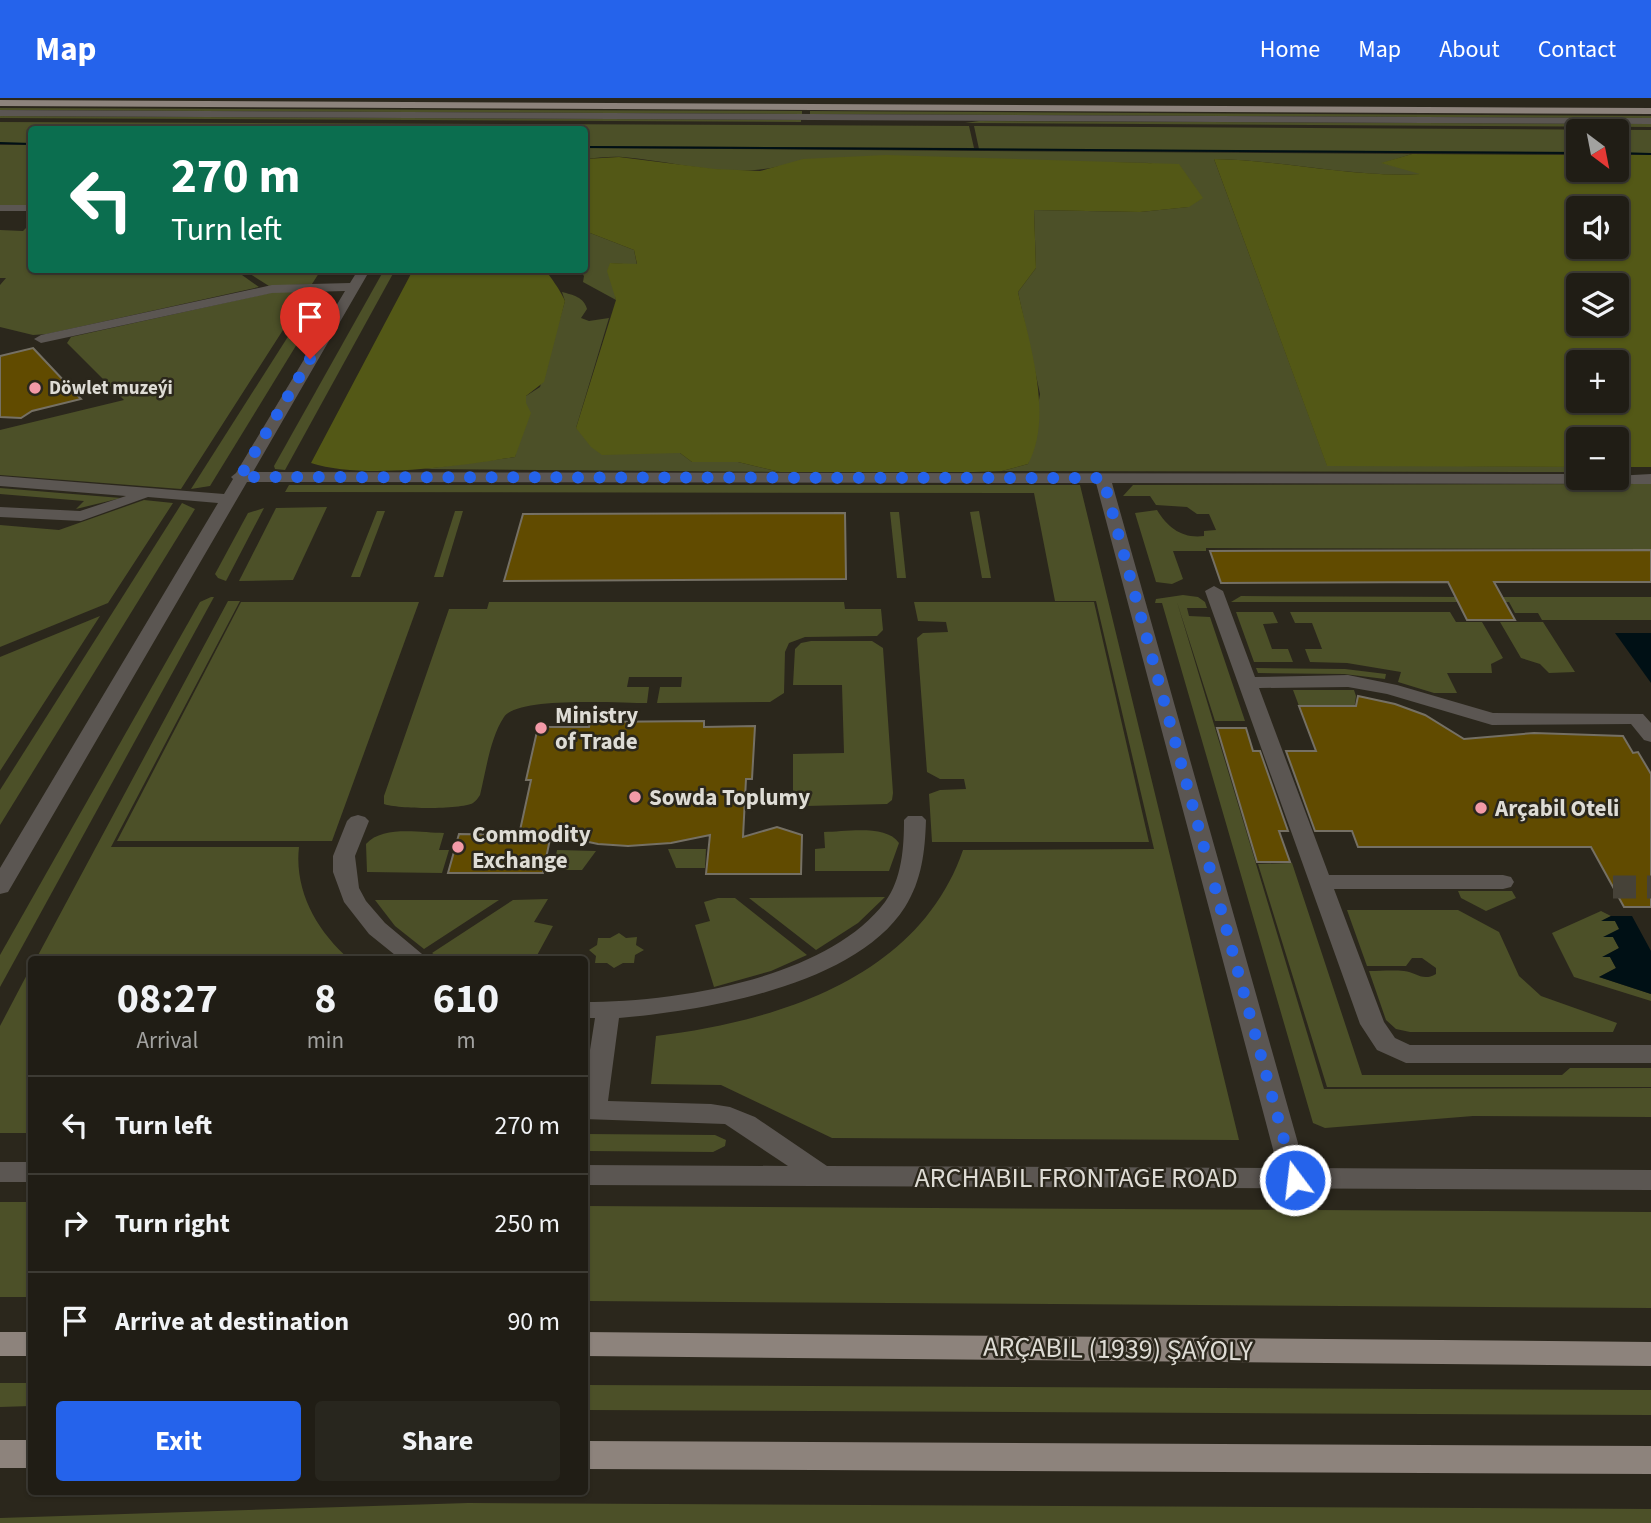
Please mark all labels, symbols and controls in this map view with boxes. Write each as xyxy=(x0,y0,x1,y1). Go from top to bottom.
text: Map xyxy=(35,26,96,73)
text: Home xyxy=(1260,32,1320,67)
text: Map xyxy=(1358,32,1401,67)
text: About xyxy=(1439,32,1500,67)
text: Contact xyxy=(1538,32,1616,67)
north arrow xyxy=(1566,119,1629,182)
map controls xyxy=(1566,119,1629,490)
text: 270 m xyxy=(171,142,300,212)
icon: left xyxy=(56,154,147,245)
button: sound xyxy=(1566,196,1629,259)
text: Turn left xyxy=(171,207,282,253)
button: layers xyxy=(1566,273,1629,336)
pin xyxy=(280,287,340,359)
icon: arrive xyxy=(291,298,329,336)
button: + xyxy=(1566,350,1629,413)
place label: Döwlet muzeýi xyxy=(49,375,173,402)
marker: Döwlet muzeýi xyxy=(27,380,43,396)
button: − xyxy=(1566,427,1629,490)
place label: Ministry of Trade xyxy=(555,699,638,758)
marker: Ministry of Trade xyxy=(533,720,549,736)
place label: Sowda Toplumy xyxy=(649,781,810,814)
marker: Sowda Toplumy xyxy=(627,789,643,805)
place label: Arçabil Oteli xyxy=(1494,792,1619,825)
marker: Arçabil Oteli xyxy=(1473,800,1489,816)
place label: Commodity Exchange xyxy=(472,818,591,877)
marker: Commodity Exchange xyxy=(450,839,466,855)
text: 08:27 xyxy=(117,969,218,1029)
text: 8 xyxy=(314,969,336,1029)
text: 610 xyxy=(433,969,499,1029)
text: Arrival xyxy=(136,1024,198,1057)
text: min xyxy=(307,1024,344,1057)
text: m xyxy=(456,1024,476,1057)
icon: left xyxy=(56,1106,94,1144)
text: Turn left xyxy=(115,1107,212,1144)
text: 270 m xyxy=(494,1107,560,1144)
position arrow xyxy=(1258,1143,1332,1217)
street label: ARCHABIL FRONTAGE ROAD xyxy=(914,1158,1238,1198)
icon: right xyxy=(56,1204,94,1242)
text: Turn right xyxy=(115,1205,230,1242)
text: 250 m xyxy=(494,1205,560,1242)
icon: arrive xyxy=(56,1302,94,1340)
text: Arrive at destination xyxy=(115,1303,349,1340)
text: 90 m xyxy=(507,1303,560,1340)
street label: ARÇABIL (1939) ŞAÝOLY xyxy=(983,1327,1254,1371)
button: Exit xyxy=(56,1401,301,1481)
button: Share xyxy=(315,1401,560,1481)

